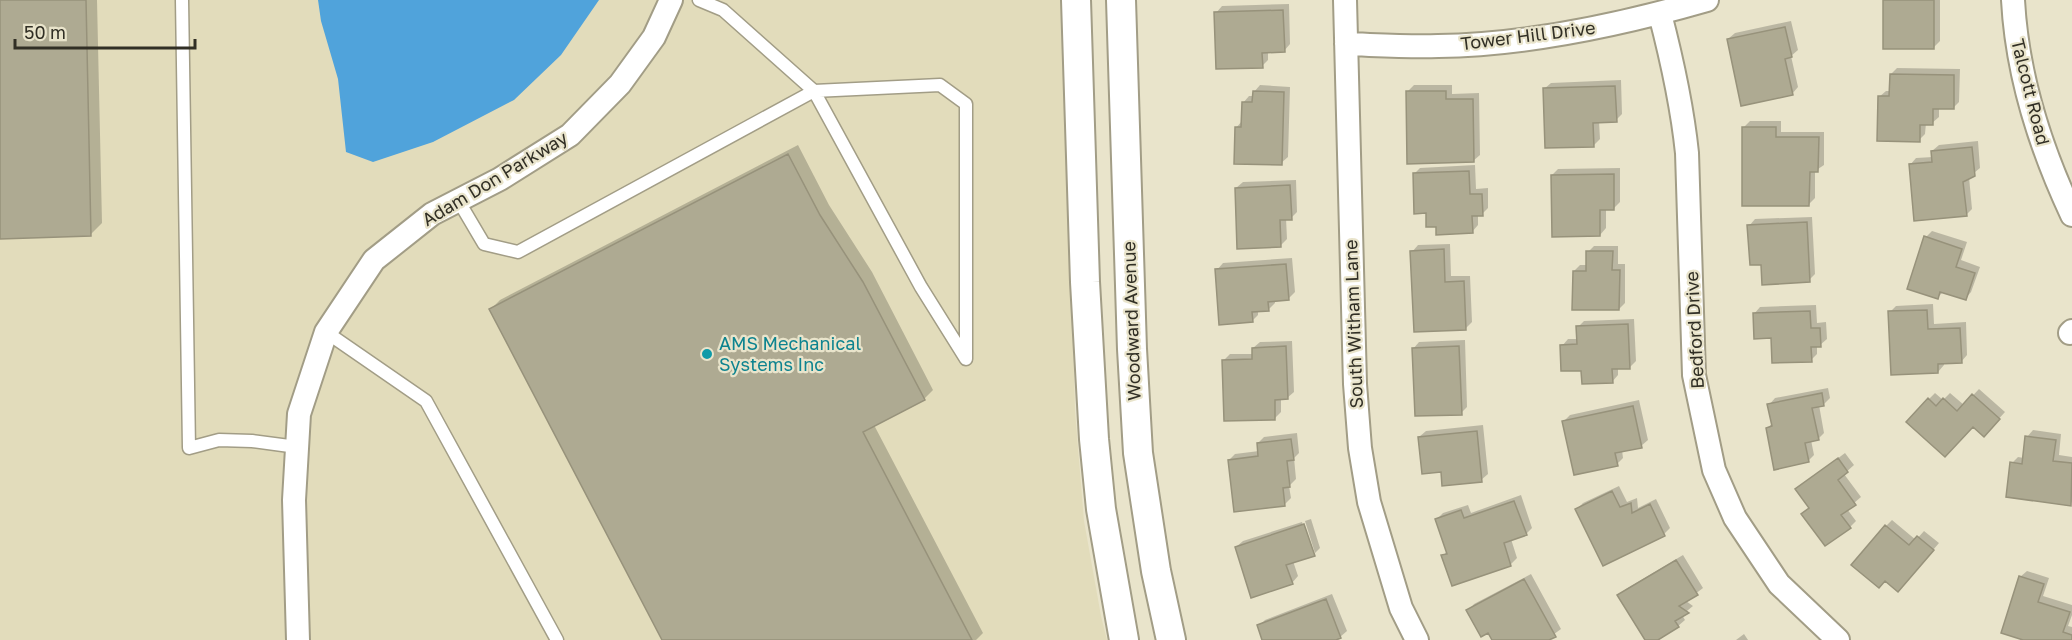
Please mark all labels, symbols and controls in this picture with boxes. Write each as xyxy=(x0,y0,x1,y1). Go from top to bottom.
scale bar xyxy=(15,12,195,50)
street label: Tower Hill Drive xyxy=(1459,16,1597,54)
text: 50 m xyxy=(24,21,66,43)
street label: Talcott Road xyxy=(2007,36,2055,147)
street label: Adam Don Parkway xyxy=(418,126,571,230)
street label: South Witham Lane xyxy=(1339,239,1367,409)
street label: Woodward Avenue xyxy=(1117,241,1145,401)
street label: Bedford Drive xyxy=(1680,271,1708,389)
place label: AMS Mechanical Systems Inc xyxy=(719,332,861,375)
marker: AMS Mechanical Systems Inc xyxy=(700,347,714,361)

